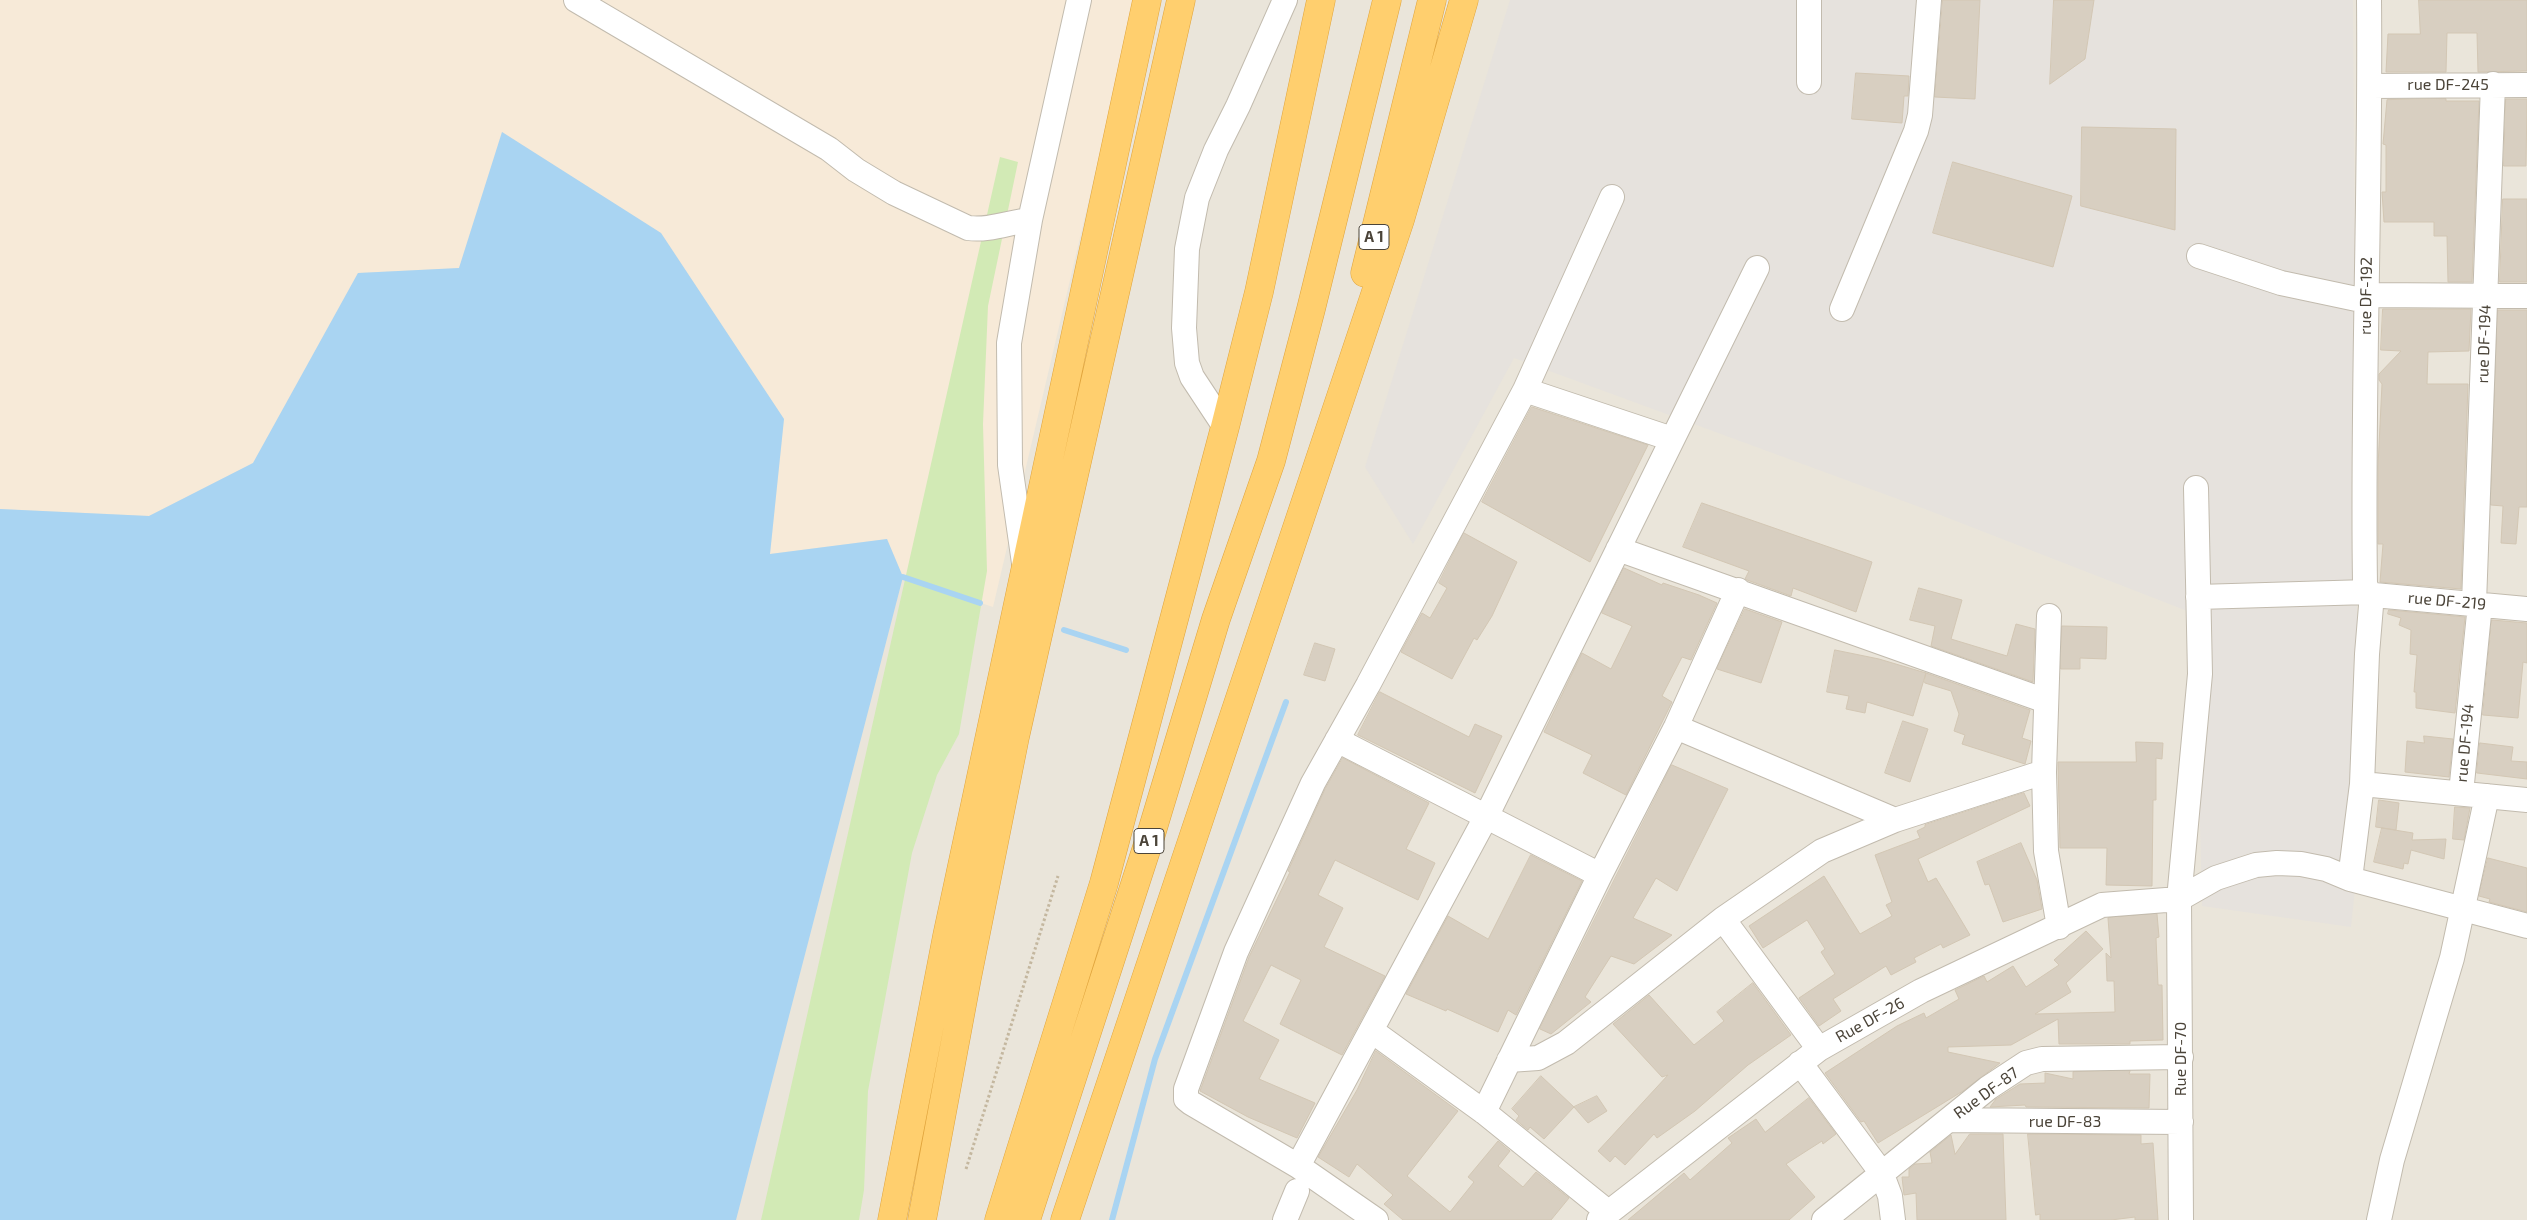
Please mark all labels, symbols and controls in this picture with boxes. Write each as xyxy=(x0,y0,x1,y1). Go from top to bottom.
street label: rue DF-245 xyxy=(2407,75,2489,95)
road number: A 1 xyxy=(1359,224,1389,250)
street label: rue DF-192 xyxy=(2356,257,2376,335)
street label: rue DF-194 xyxy=(2473,304,2495,384)
street label: rue DF-219 xyxy=(2407,588,2487,614)
street label: rue DF-194 xyxy=(2452,703,2478,783)
road number: A 1 xyxy=(1134,828,1164,854)
street label: Rue DF-26 xyxy=(1832,993,1908,1047)
street label: Rue DF-70 xyxy=(2171,1022,2191,1096)
street label: Rue DF-87 xyxy=(1950,1063,2022,1123)
street label: rue DF-83 xyxy=(2029,1112,2101,1132)

